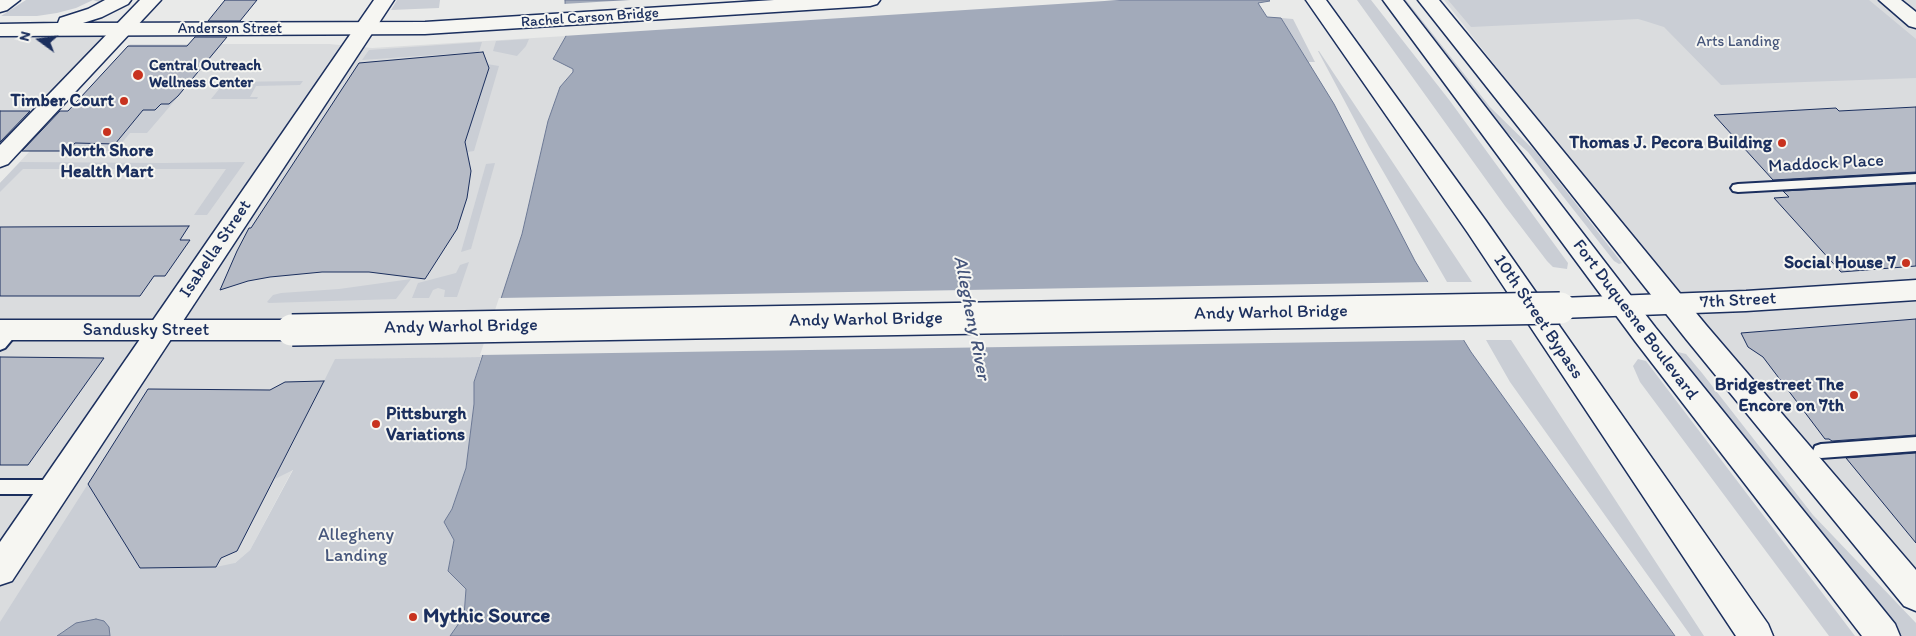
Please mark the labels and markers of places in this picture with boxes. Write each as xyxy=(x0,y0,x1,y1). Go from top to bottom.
place label: Central Outreach Wellness Center xyxy=(149,57,261,92)
marker: Central Outreach Wellness Center xyxy=(131,68,145,82)
place label: Timber Court xyxy=(11,90,114,112)
marker: Timber Court xyxy=(118,95,130,107)
marker: North Shore Health Mart xyxy=(101,126,113,138)
place label: Thomas J. Pecora Building xyxy=(1569,132,1772,154)
marker: Thomas J. Pecora Building xyxy=(1776,137,1788,149)
place label: North Shore Health Mart xyxy=(60,140,154,182)
place label: Social House 7 xyxy=(1784,252,1896,274)
marker: Social House 7 xyxy=(1900,257,1912,269)
place label: Bridgestreet The Encore on 7th xyxy=(1715,374,1844,416)
marker: Bridgestreet The Encore on 7th xyxy=(1848,389,1860,401)
place label: Pittsburgh Variations xyxy=(386,403,466,446)
marker: Pittsburgh Variations xyxy=(370,418,382,430)
place label: Mythic Source xyxy=(423,604,550,630)
marker: Mythic Source xyxy=(407,611,419,623)

